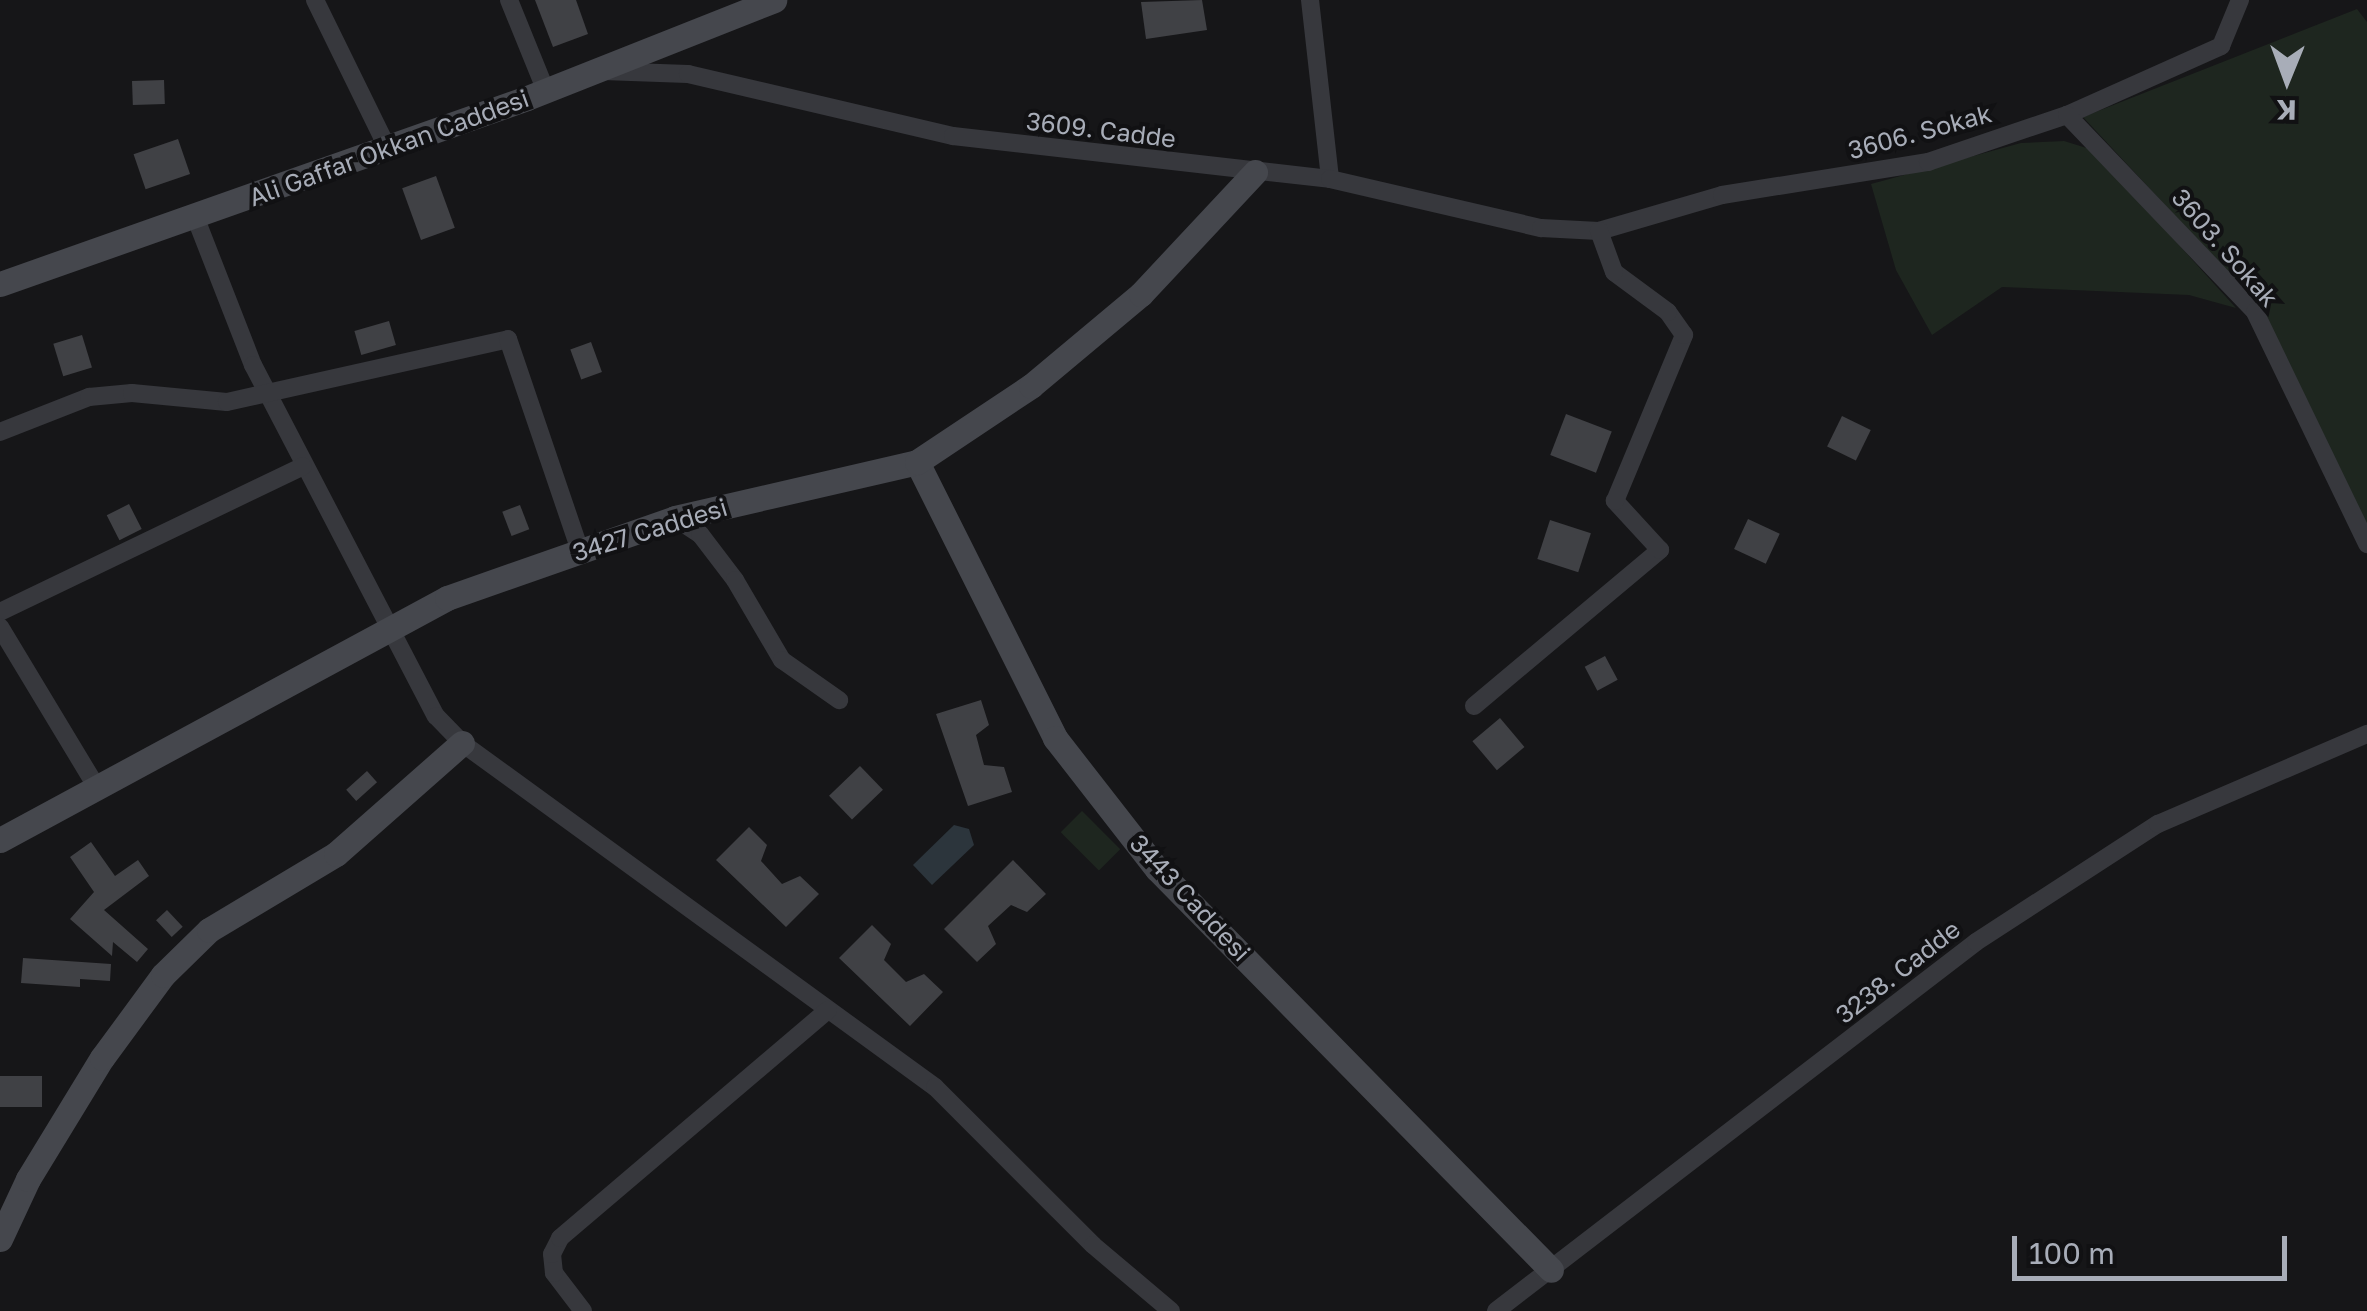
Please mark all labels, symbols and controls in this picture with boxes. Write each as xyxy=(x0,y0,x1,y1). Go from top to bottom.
north arrow xyxy=(2237,30,2337,130)
street label: Ali Gaffar Okkan Caddesi xyxy=(245,83,533,213)
text: K xyxy=(2276,94,2297,127)
street label: 3606. Sokak xyxy=(1845,98,1995,166)
street label: 3609. Cadde xyxy=(1024,106,1178,154)
street label: 3603. Sokak xyxy=(2166,183,2284,313)
street label: 3427 Caddesi xyxy=(569,492,731,568)
street label: 3443 Caddesi xyxy=(1124,828,1256,968)
street label: 3238. Cadde xyxy=(1830,914,1966,1030)
scale bar xyxy=(2017,1216,2292,1278)
text: 100 m xyxy=(2029,1235,2115,1271)

